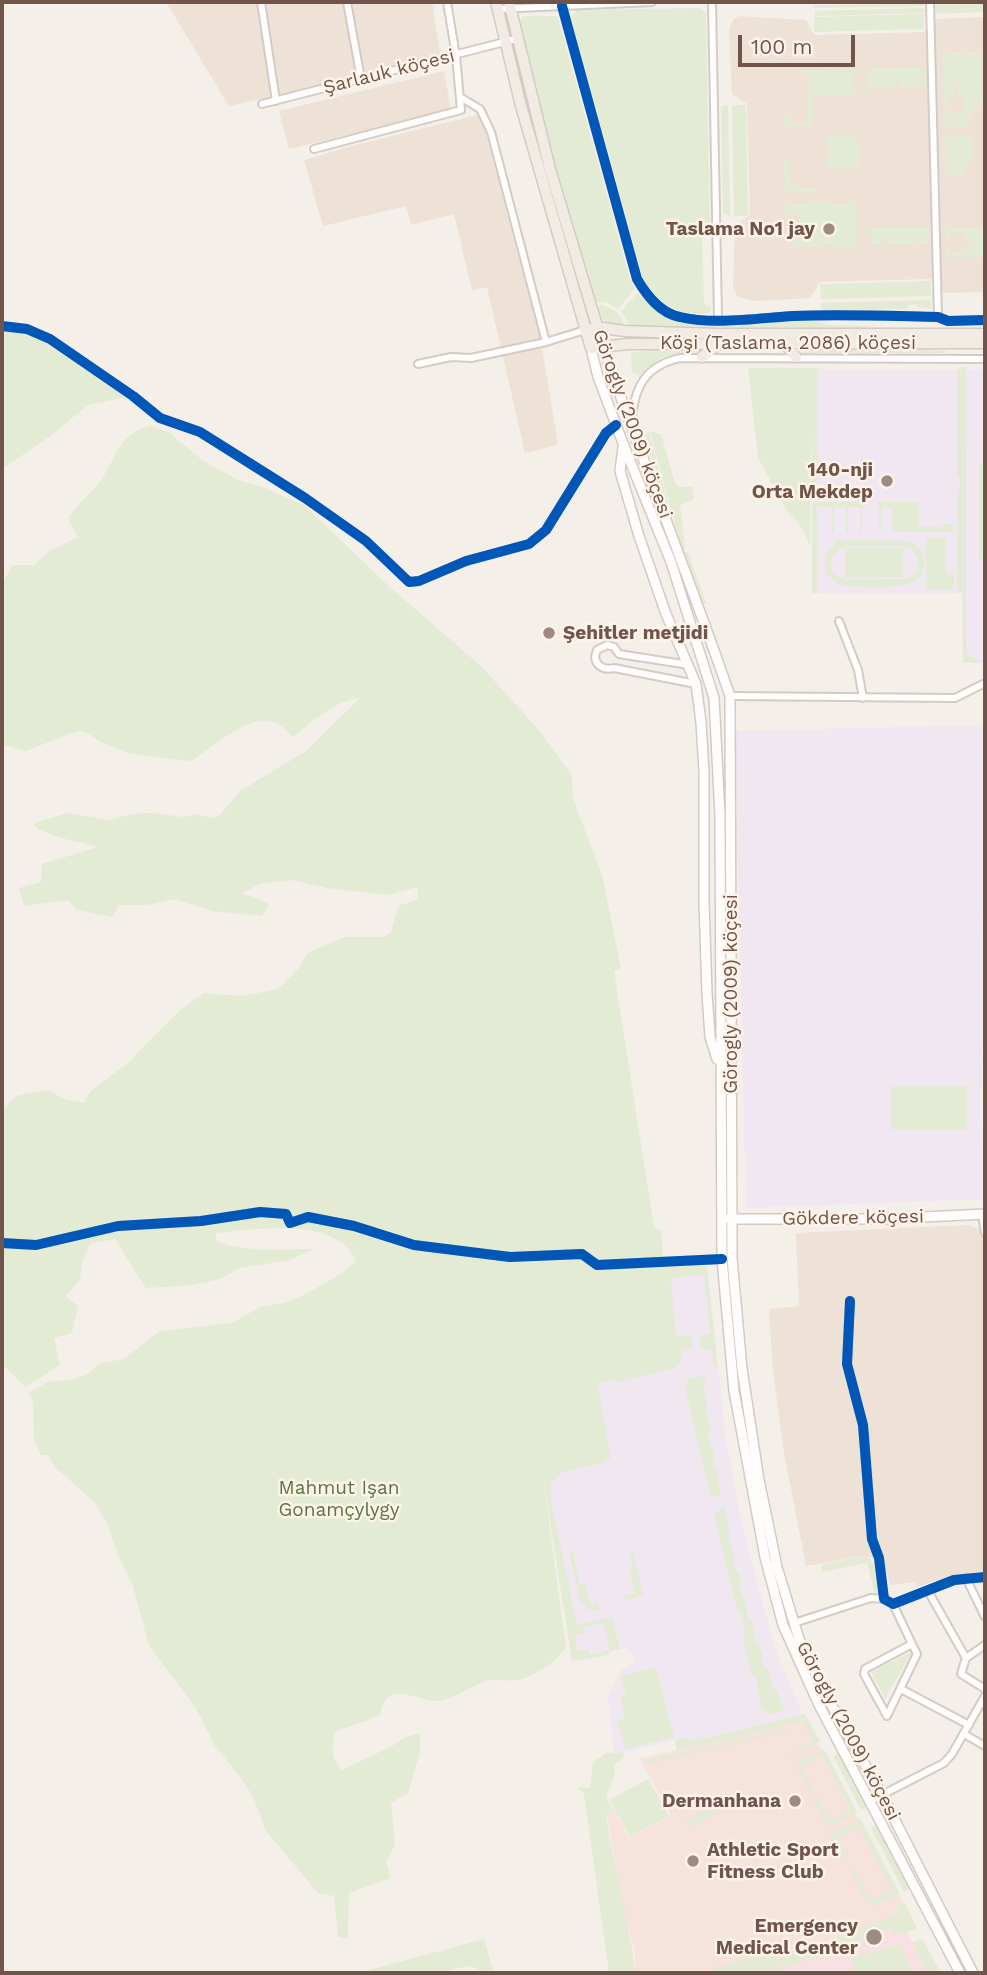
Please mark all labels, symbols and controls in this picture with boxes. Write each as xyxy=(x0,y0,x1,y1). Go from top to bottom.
scale bar xyxy=(742,21,859,65)
text: 100 m xyxy=(751,34,813,59)
street label: Şarlauk köçesi xyxy=(321,45,457,99)
place label: Taslama No1 jay xyxy=(666,218,815,240)
marker: Taslama No1 jay xyxy=(821,221,837,237)
street label: Görogly (2009) köçesi xyxy=(587,326,677,522)
street label: Köşi (Taslama, 2086) köçesi xyxy=(660,332,916,354)
place label: 140-nji Orta Mekdep xyxy=(752,459,873,503)
marker: 140-nji Orta Mekdep xyxy=(879,473,895,489)
place label: Şehitler metjidi xyxy=(563,622,708,644)
marker: Şehitler metjidi xyxy=(541,625,557,641)
street label: Görogly (2009) köçesi xyxy=(720,894,742,1094)
street label: Gökdere köçesi xyxy=(782,1205,924,1231)
park label: Mahmut Işan Gonamçylygy xyxy=(279,1477,399,1521)
street label: Görogly (2009) köçesi xyxy=(791,1638,905,1824)
place label: Dermanhana xyxy=(662,1790,781,1812)
marker: Dermanhana xyxy=(787,1793,803,1809)
place label: Athletic Sport Fitness Club xyxy=(707,1839,839,1883)
marker: Athletic Sport Fitness Club xyxy=(685,1853,701,1869)
place label: Emergency Medical Center xyxy=(716,1915,858,1959)
marker: Emergency Medical Center xyxy=(864,1927,884,1947)

